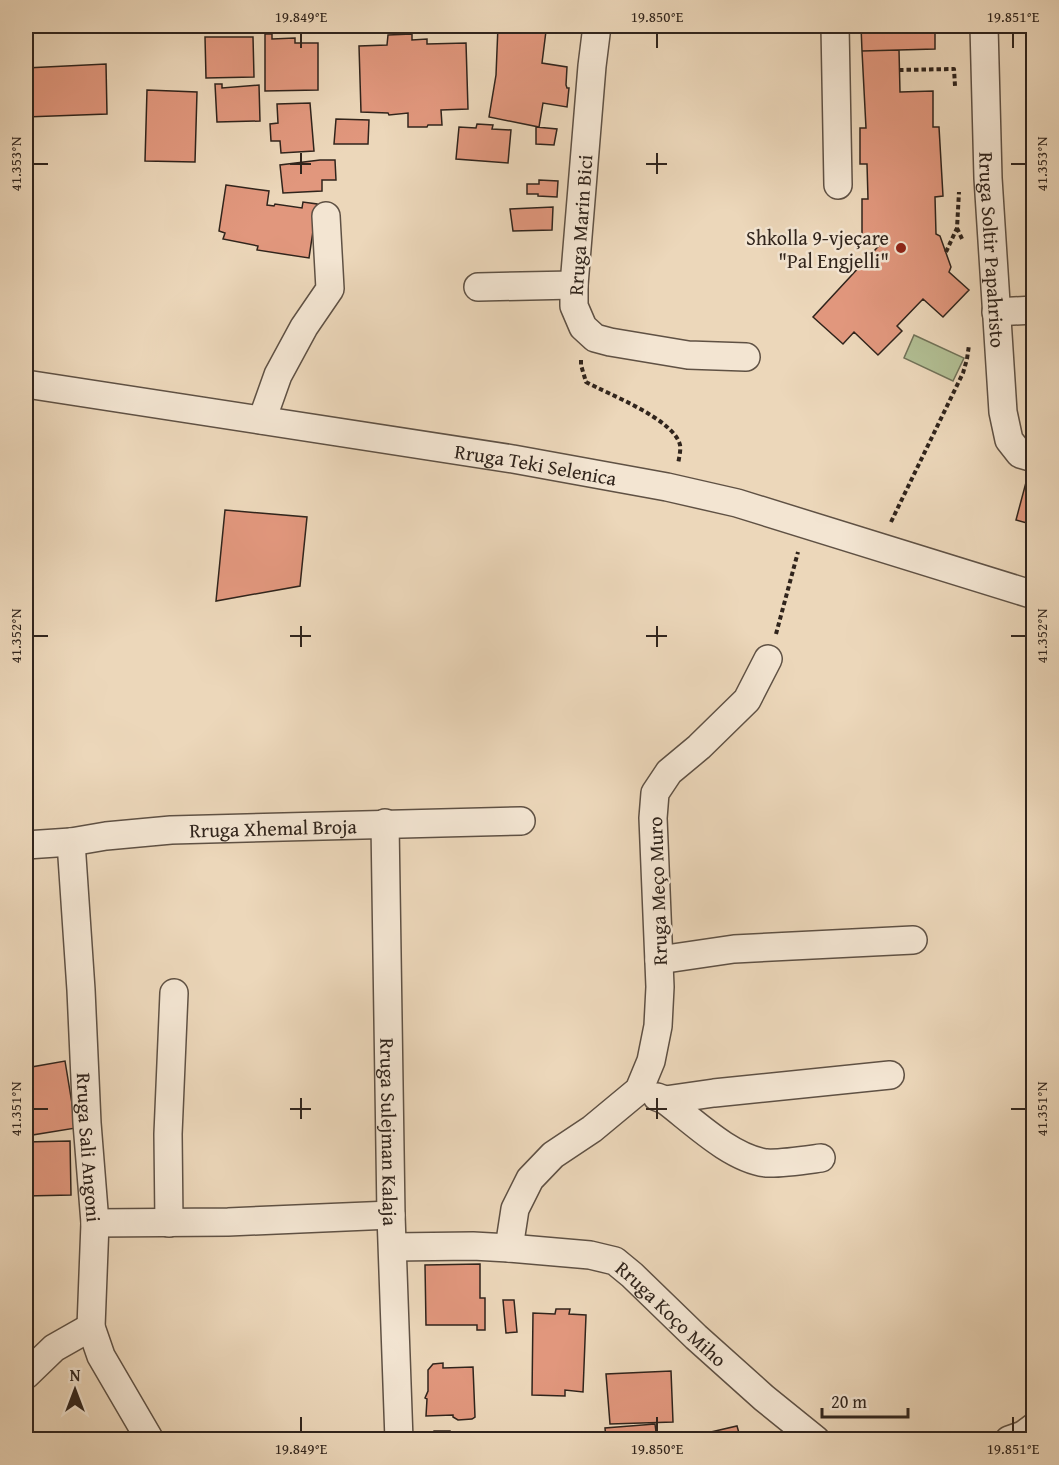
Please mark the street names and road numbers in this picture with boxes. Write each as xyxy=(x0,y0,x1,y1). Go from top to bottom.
street label: Rruga Soltir Papahristo xyxy=(973,151,1013,349)
street label: Rruga Marin Bici xyxy=(561,153,599,296)
street label: Rruga Teki Selenica xyxy=(453,436,620,492)
street label: Rruga Xhemal Broja xyxy=(189,811,358,844)
street label: Rruga Meço Muro xyxy=(640,816,674,966)
street label: Rruga Sulejman Kalaja xyxy=(374,1038,406,1227)
street label: Rruga Sali Angoni xyxy=(70,1072,109,1224)
street label: Rruga Koço Miho xyxy=(610,1253,734,1373)

